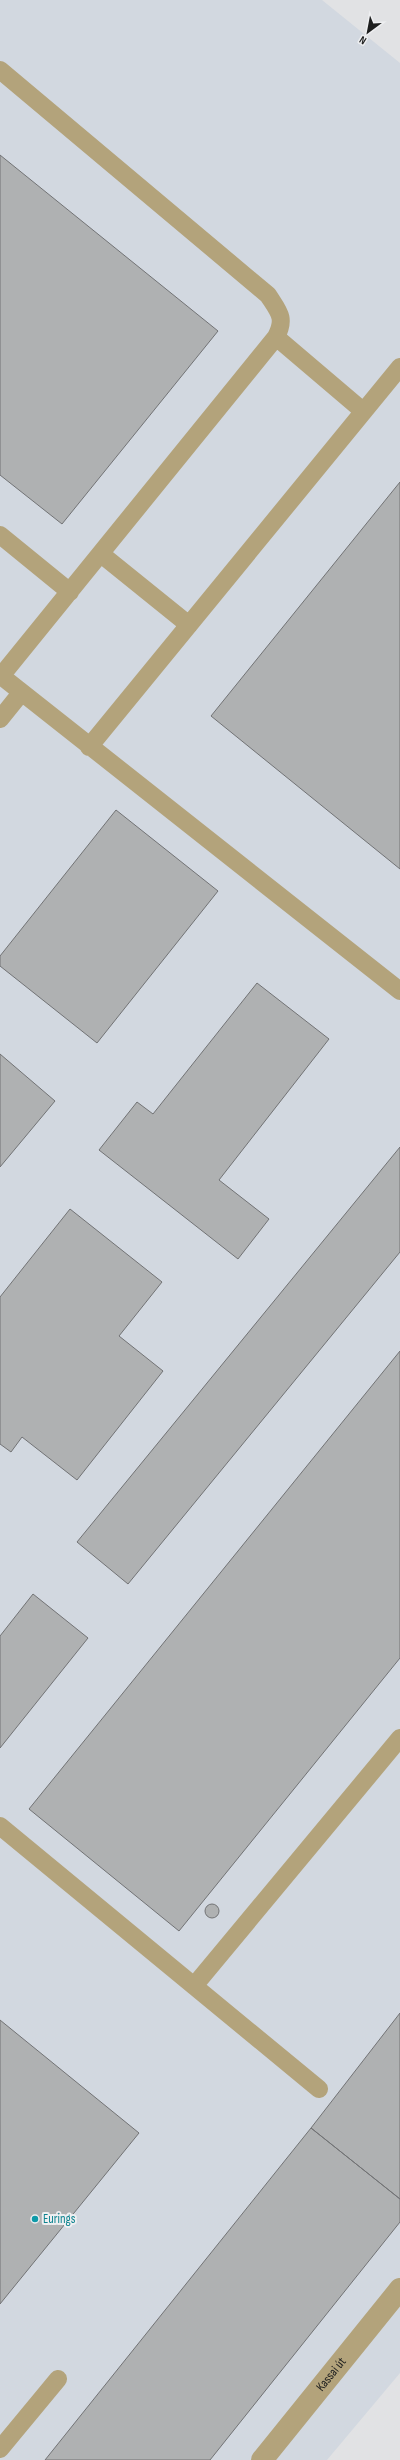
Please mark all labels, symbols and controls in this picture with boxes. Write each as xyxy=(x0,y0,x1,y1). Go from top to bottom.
north arrow xyxy=(348,12,388,52)
text: N xyxy=(357,33,369,47)
place label: Eurings xyxy=(43,2211,76,2227)
marker: Eurings xyxy=(30,2214,40,2224)
street label: Kassai út xyxy=(313,2354,350,2395)

